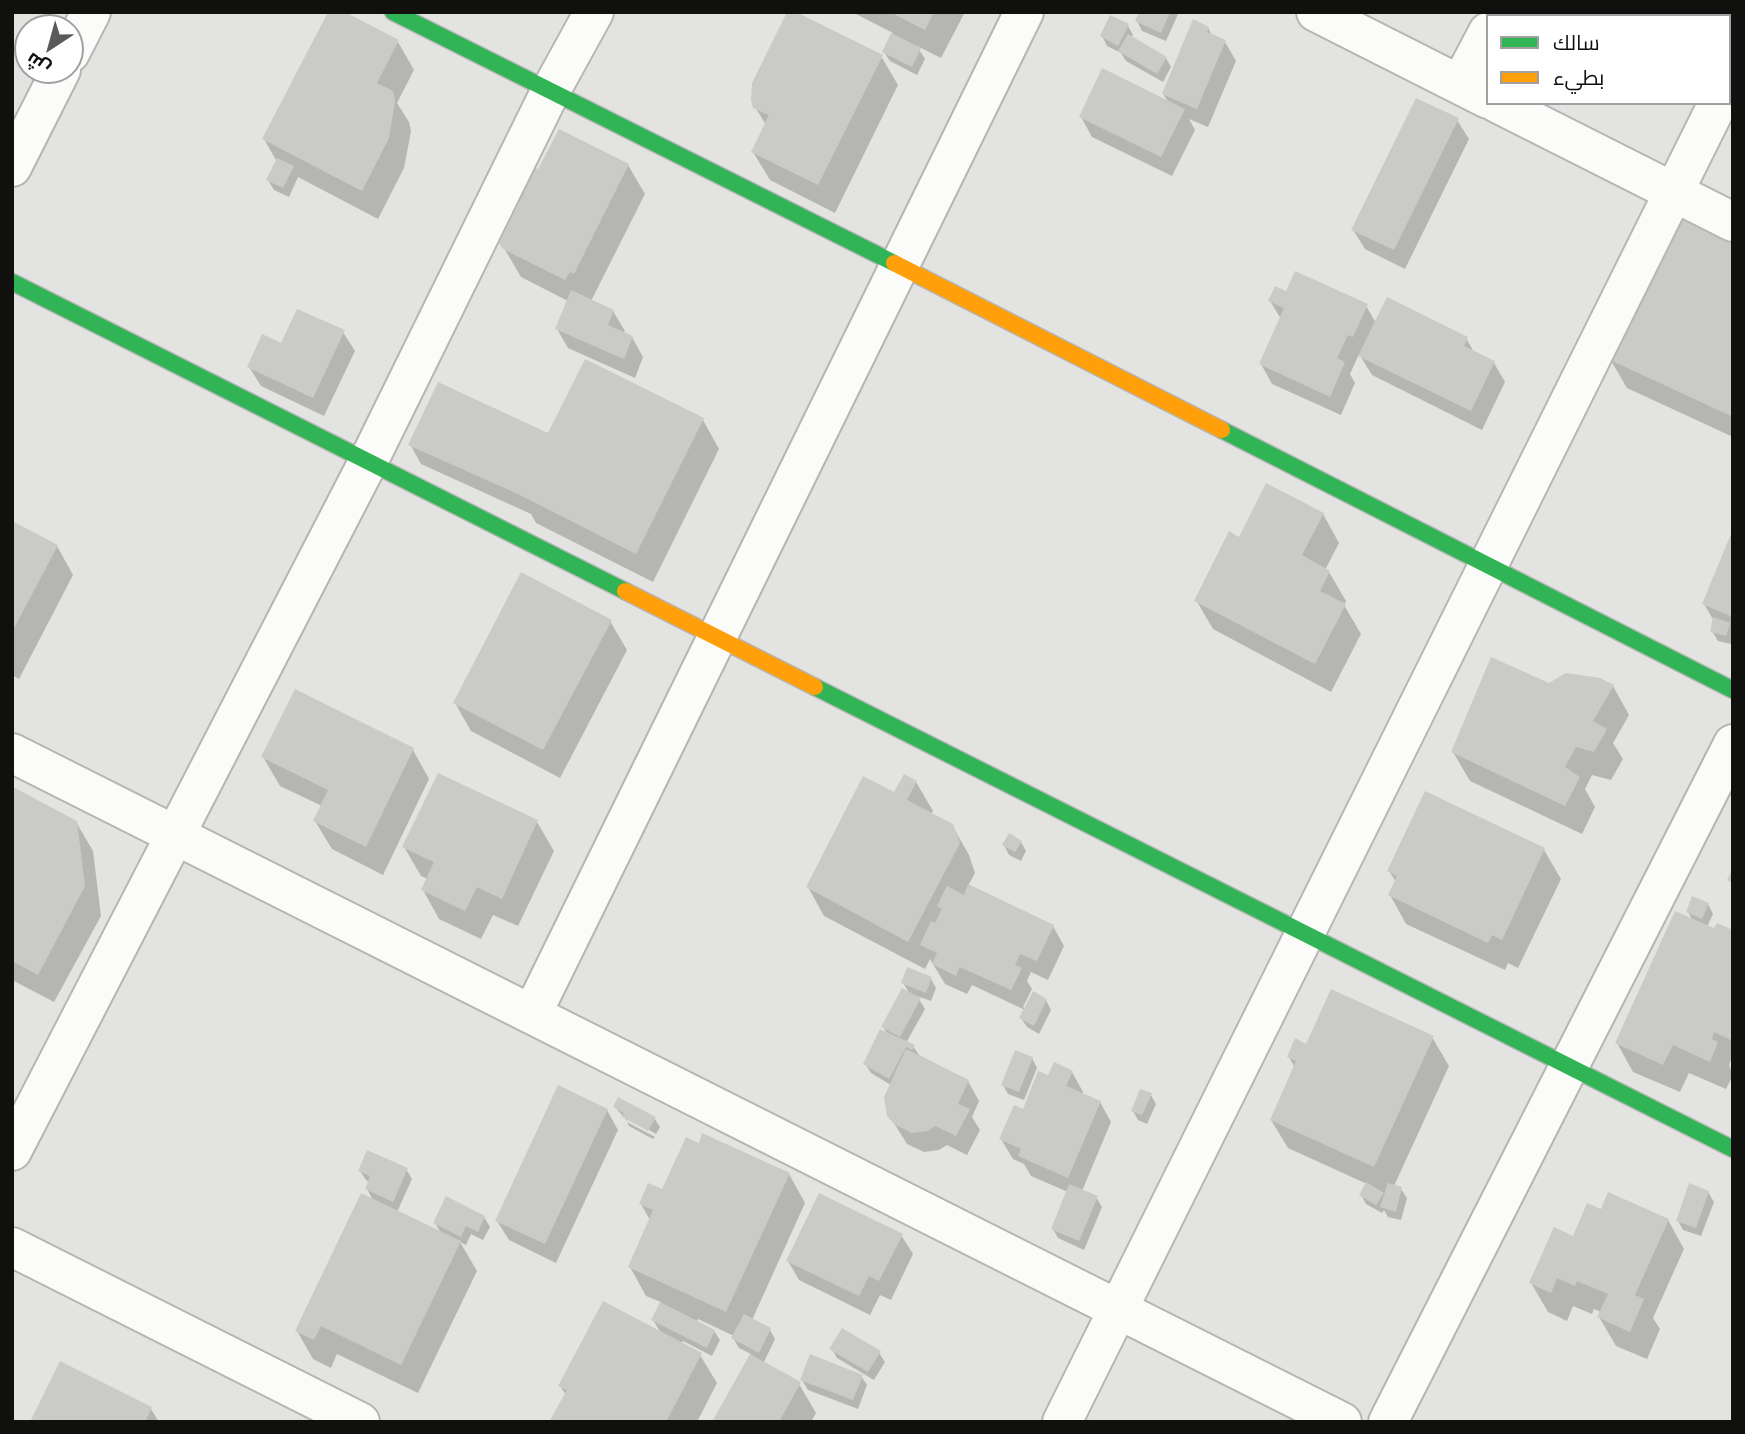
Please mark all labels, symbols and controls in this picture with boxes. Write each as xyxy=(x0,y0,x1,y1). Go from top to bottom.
north arrow xyxy=(14,14,84,84)
legend xyxy=(1486,14,1731,105)
text: سالك xyxy=(1553,29,1600,54)
text: ش xyxy=(21,48,54,81)
text: بطيء xyxy=(1553,64,1604,89)

